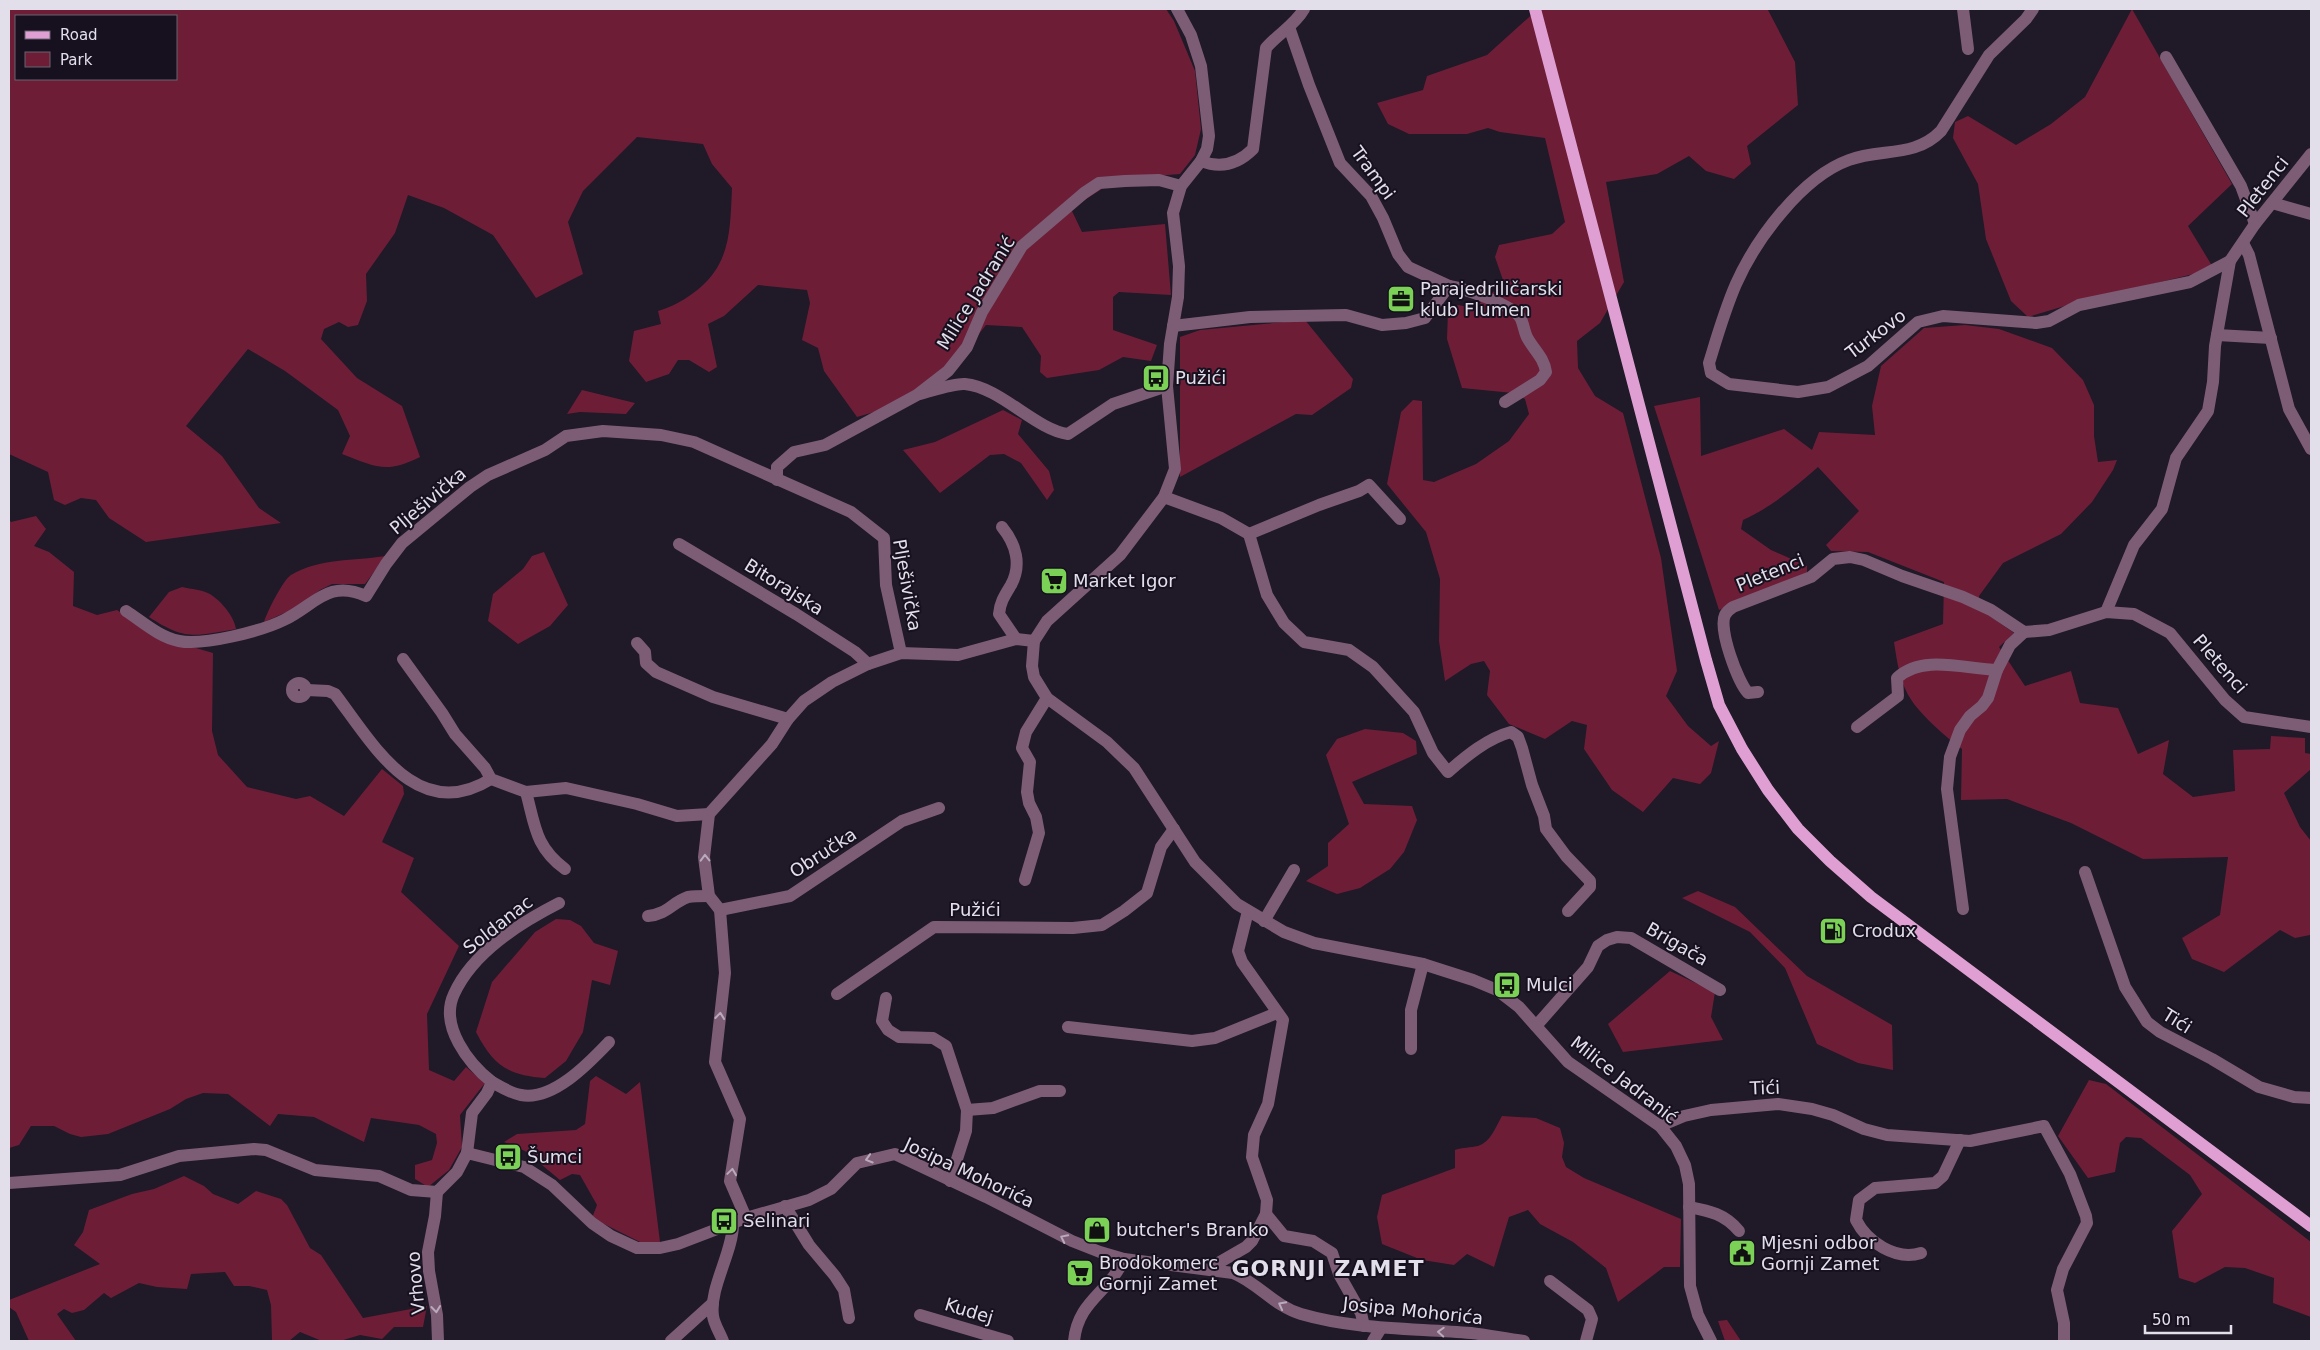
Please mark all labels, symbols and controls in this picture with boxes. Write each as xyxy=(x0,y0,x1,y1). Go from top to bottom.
legend xyxy=(15,15,178,80)
text: Road xyxy=(60,26,98,44)
text: Park xyxy=(60,51,93,69)
street label: Trampi xyxy=(1346,141,1400,203)
street label: Pletenci xyxy=(2232,152,2293,221)
street label: Milice Jadranić xyxy=(932,232,1019,353)
place label: Parajedriličarski klub Flumen xyxy=(1420,278,1563,320)
office icon: Parajedriličarski klub Flumen xyxy=(1386,284,1416,314)
street label: Turkovo xyxy=(1841,304,1910,364)
bus stop icon: Pužići xyxy=(1141,363,1171,393)
place label: Pužići xyxy=(1175,367,1226,388)
street label: Plješivička xyxy=(385,463,470,539)
street label: Plješivička xyxy=(889,537,926,633)
street label: Pletenci xyxy=(1733,549,1807,596)
street label: Bitorajska xyxy=(741,554,828,619)
supermarket icon: Market Igor xyxy=(1039,566,1069,596)
place label: Market Igor xyxy=(1073,570,1176,591)
street label: Pletenci xyxy=(2189,630,2252,697)
street label: Obručka xyxy=(785,823,860,882)
one-way arrow xyxy=(700,853,710,861)
street label: Soldanac xyxy=(459,891,537,958)
street label: Pužići xyxy=(949,899,1001,920)
fuel station icon: Crodux xyxy=(1818,916,1848,946)
street label: Brigača xyxy=(1642,917,1712,970)
place label: Crodux xyxy=(1852,920,1916,941)
bus stop icon: Mulci xyxy=(1492,970,1522,1000)
place label: Mulci xyxy=(1526,974,1573,995)
street label: Tići xyxy=(2158,1003,2196,1038)
one-way arrow xyxy=(714,1011,725,1019)
street label: Milice Jadranić xyxy=(1567,1031,1682,1128)
street label: Tići xyxy=(1748,1076,1781,1099)
street label: Josipa Mohorića xyxy=(900,1133,1038,1212)
bus stop icon: Šumci xyxy=(493,1142,523,1172)
place label: Šumci xyxy=(527,1146,582,1167)
one-way arrow xyxy=(866,1154,874,1164)
one-way arrow xyxy=(726,1168,736,1177)
bus stop icon: Selinari xyxy=(709,1206,739,1236)
place label: Selinari xyxy=(743,1210,810,1231)
shop icon: butcher's Branko xyxy=(1082,1215,1112,1245)
place label: butcher's Branko xyxy=(1116,1219,1269,1240)
place label: Mjesni odbor Gornji Zamet xyxy=(1761,1232,1879,1274)
one-way arrow xyxy=(1060,1233,1069,1244)
public building icon: Mjesni odbor Gornji Zamet xyxy=(1727,1238,1757,1268)
street label: Vrhovo xyxy=(402,1251,429,1316)
place label: Brodokomerc Gornji Zamet xyxy=(1099,1252,1218,1294)
district label: GORNJI ZAMET xyxy=(1231,1256,1425,1281)
supermarket icon: Brodokomerc Gornji Zamet xyxy=(1065,1258,1095,1288)
street label: Kudej xyxy=(942,1293,996,1328)
street label: Josipa Mohorića xyxy=(1341,1293,1484,1328)
one-way arrow xyxy=(1278,1301,1287,1311)
scale bar xyxy=(2145,1302,2231,1334)
one-way arrow xyxy=(430,1305,441,1313)
text: 50 m xyxy=(2152,1311,2190,1329)
one-way arrow xyxy=(1436,1326,1444,1337)

